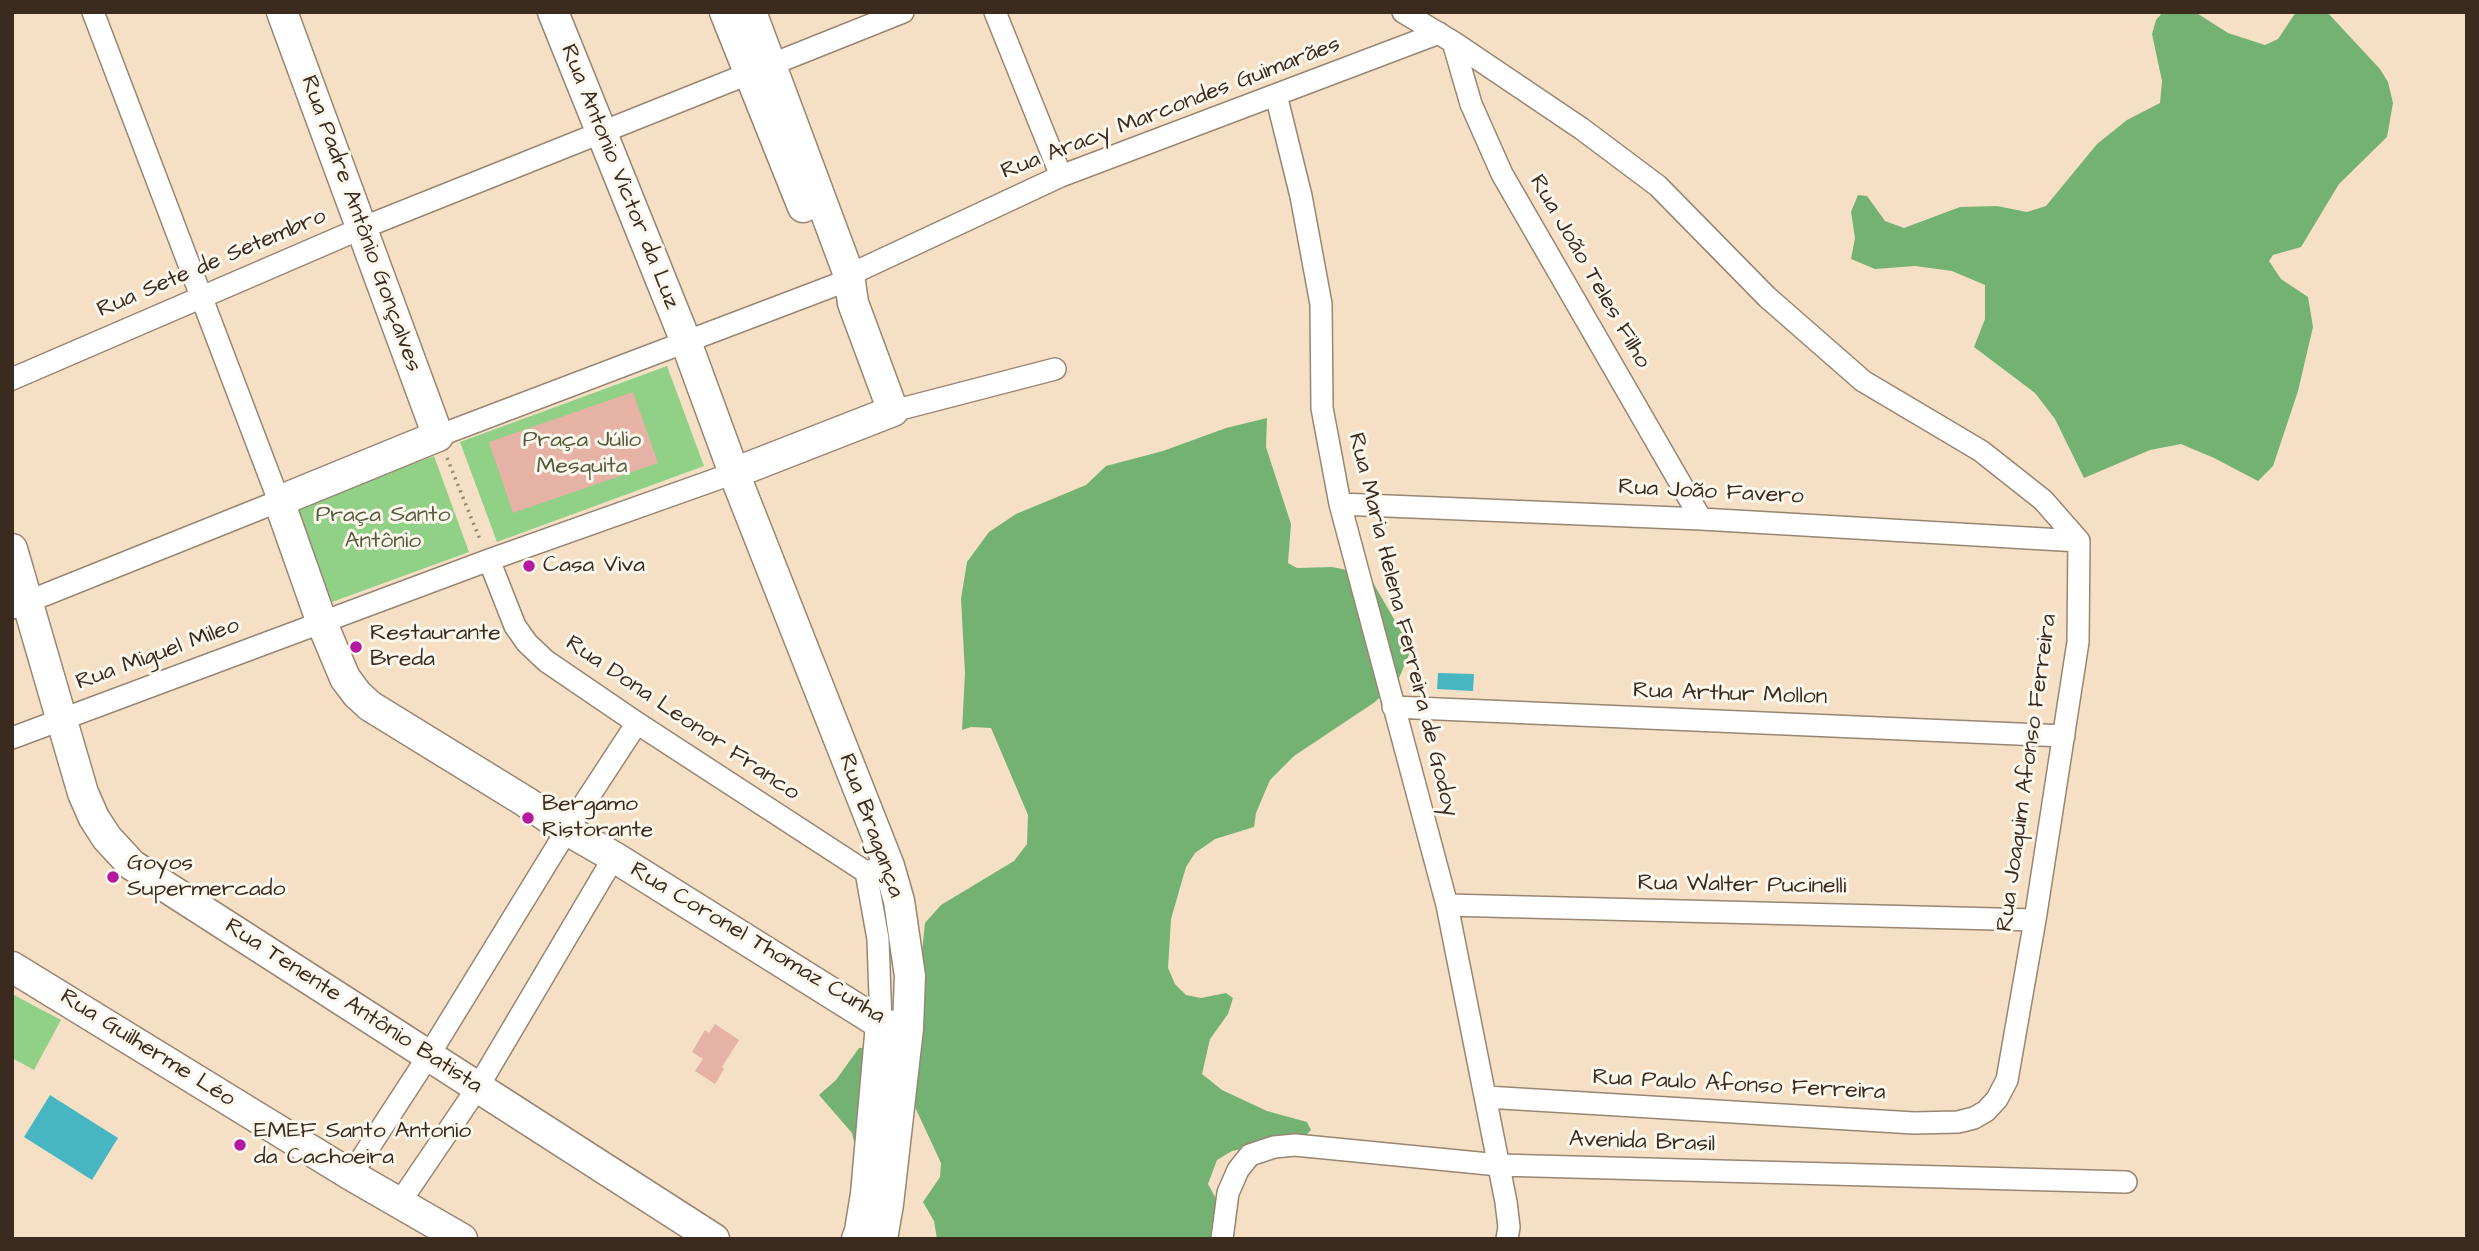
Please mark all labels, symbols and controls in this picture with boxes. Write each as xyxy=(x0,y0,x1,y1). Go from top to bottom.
street label: Rua Aracy Marcondes Guimarães xyxy=(998,31,1344,187)
street label: Rua Antonio Victor da Luz xyxy=(553,41,685,313)
street label: Rua Padre Antônio Gonçalves xyxy=(293,72,427,376)
street label: Rua João Teles Filho xyxy=(1522,170,1656,374)
street label: Rua Sete de Setembro xyxy=(93,203,331,325)
park label: Praça Júlio Mesquita xyxy=(523,427,641,481)
street label: Rua Maria Helena Ferreira de Godoy xyxy=(1341,430,1463,820)
street label: Rua João Favero xyxy=(1618,474,1804,512)
park label: Praça Santo Antônio xyxy=(316,502,450,556)
place label: Casa Viva xyxy=(543,552,645,580)
marker: Casa Viva xyxy=(521,558,537,574)
street label: Rua Joaquim Afonso Ferreira xyxy=(1992,612,2064,934)
street label: Rua Miguel Mileo xyxy=(73,613,243,697)
place label: Restaurante Breda xyxy=(370,620,501,674)
street label: Rua Dona Leonor Franco xyxy=(560,630,804,808)
marker: Restaurante Breda xyxy=(348,639,364,655)
street label: Rua Arthur Mollon xyxy=(1632,678,1828,712)
street label: Rua Bragança xyxy=(831,750,909,902)
place label: Bergamo Ristorante xyxy=(542,791,653,845)
marker: Bergamo Ristorante xyxy=(520,810,536,826)
place label: Goyos Supermercado xyxy=(127,850,285,904)
street label: Rua Coronel Thomaz Cunha xyxy=(625,857,889,1031)
marker: Goyos Supermercado xyxy=(105,869,121,885)
street label: Rua Walter Pucinelli xyxy=(1637,870,1847,902)
street label: Rua Tenente Antônio Batista xyxy=(219,913,487,1101)
street label: Rua Guilherme Léo xyxy=(54,984,240,1114)
street label: Rua Paulo Afonso Ferreira xyxy=(1592,1065,1886,1107)
place label: EMEF Santo Antonio da Cachoeira xyxy=(254,1118,471,1172)
street label: Avenida Brasil xyxy=(1568,1127,1716,1159)
marker: EMEF Santo Antonio da Cachoeira xyxy=(232,1137,248,1153)

